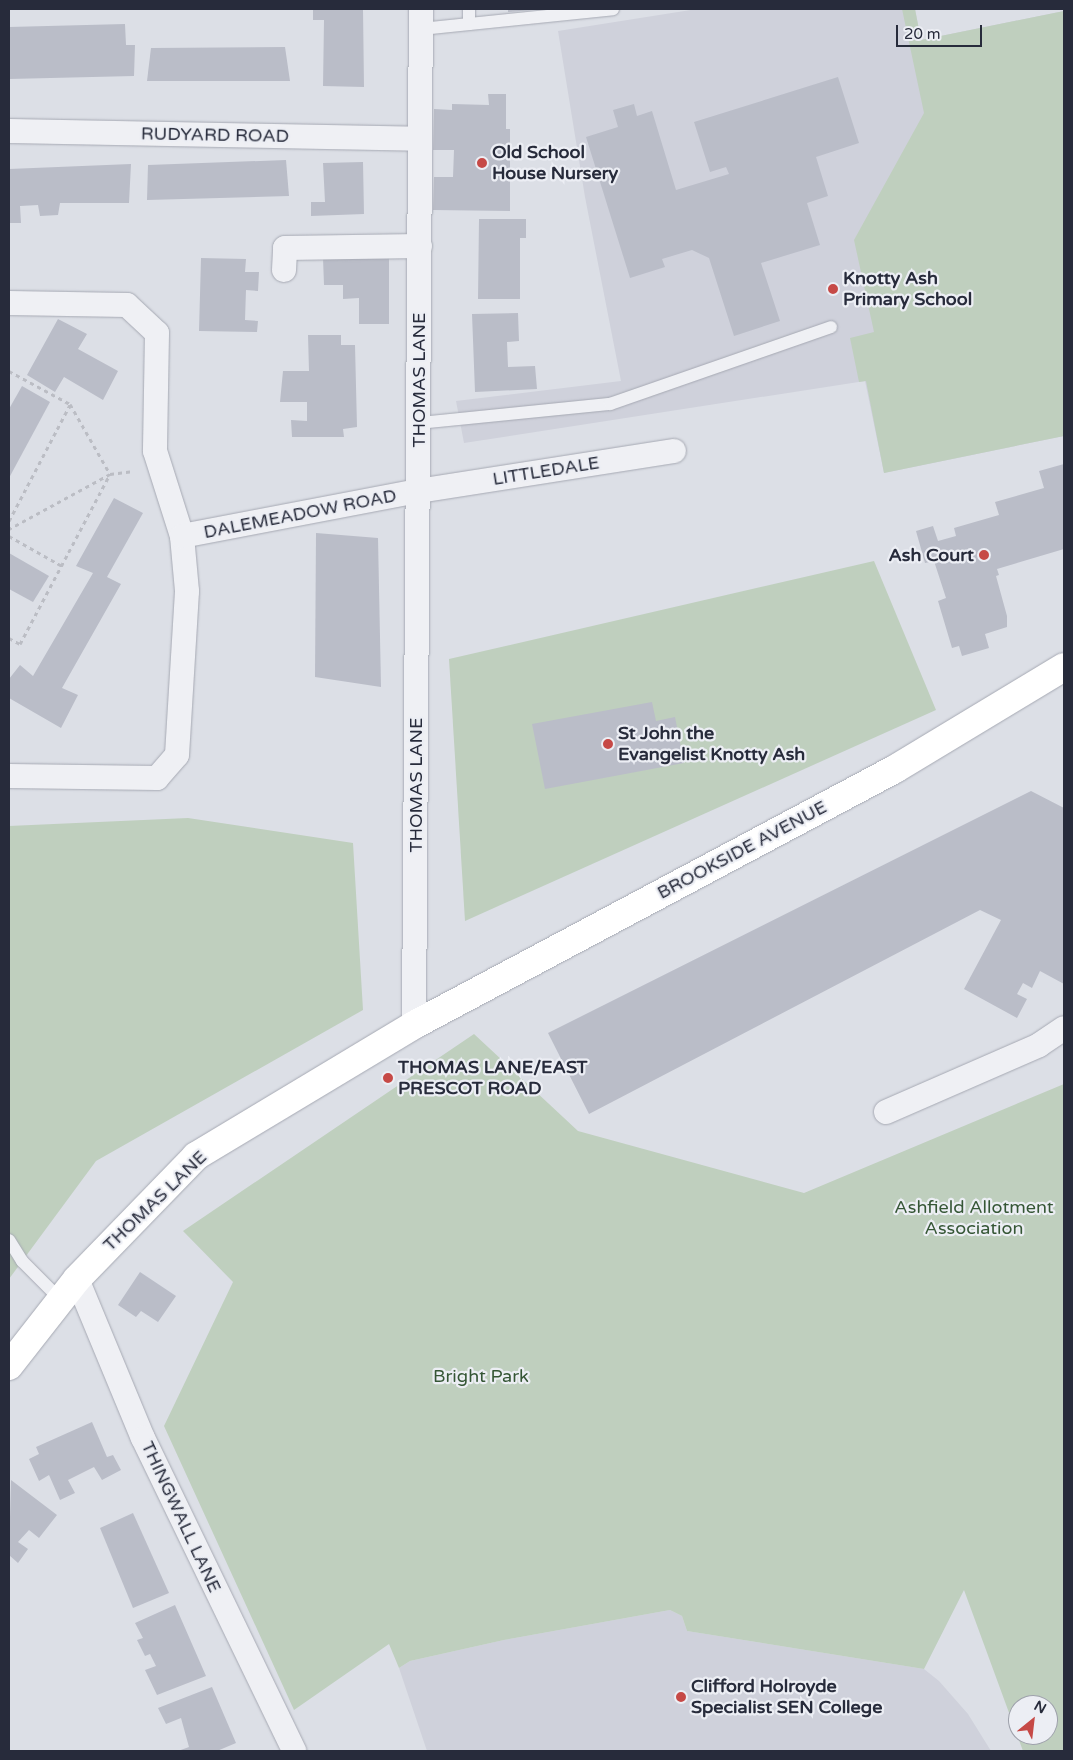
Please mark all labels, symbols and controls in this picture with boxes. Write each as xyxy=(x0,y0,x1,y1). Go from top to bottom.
scale bar xyxy=(898,15,984,47)
text: 20 m xyxy=(904,25,941,43)
street label: RUDYARD ROAD xyxy=(141,123,289,147)
place label: Old School House Nursery xyxy=(492,142,618,184)
marker: Old School House Nursery xyxy=(476,157,488,169)
place label: Knotty Ash Primary School xyxy=(843,268,972,310)
marker: Knotty Ash Primary School xyxy=(827,283,839,295)
street label: THOMAS LANE xyxy=(408,312,430,448)
street label: LITTLEDALE xyxy=(491,452,601,490)
street label: DALEMEADOW ROAD xyxy=(202,485,398,543)
place label: Ash Court xyxy=(888,544,974,566)
marker: Ash Court xyxy=(978,549,990,561)
street label: THOMAS LANE xyxy=(405,717,427,853)
place label: St John the Evangelist Knotty Ash xyxy=(618,723,805,766)
marker: St John the Evangelist Knotty Ash xyxy=(602,738,614,750)
street label: BROOKSIDE AVENUE xyxy=(654,796,830,904)
place label: THOMAS LANE/EAST PRESCOT ROAD xyxy=(398,1057,587,1100)
marker: THOMAS LANE/EAST PRESCOT ROAD xyxy=(382,1072,394,1084)
street label: THOMAS LANE xyxy=(99,1146,211,1256)
park label: Ashfield Allotment Association xyxy=(894,1197,1054,1240)
park label: Bright Park xyxy=(433,1365,529,1387)
street label: THINGWALL LANE xyxy=(137,1438,225,1596)
place label: Clifford Holroyde Specialist SEN College xyxy=(691,1676,882,1718)
marker: Clifford Holroyde Specialist SEN College xyxy=(675,1691,687,1703)
north arrow xyxy=(1008,1695,1058,1745)
text: N xyxy=(1031,1697,1049,1717)

